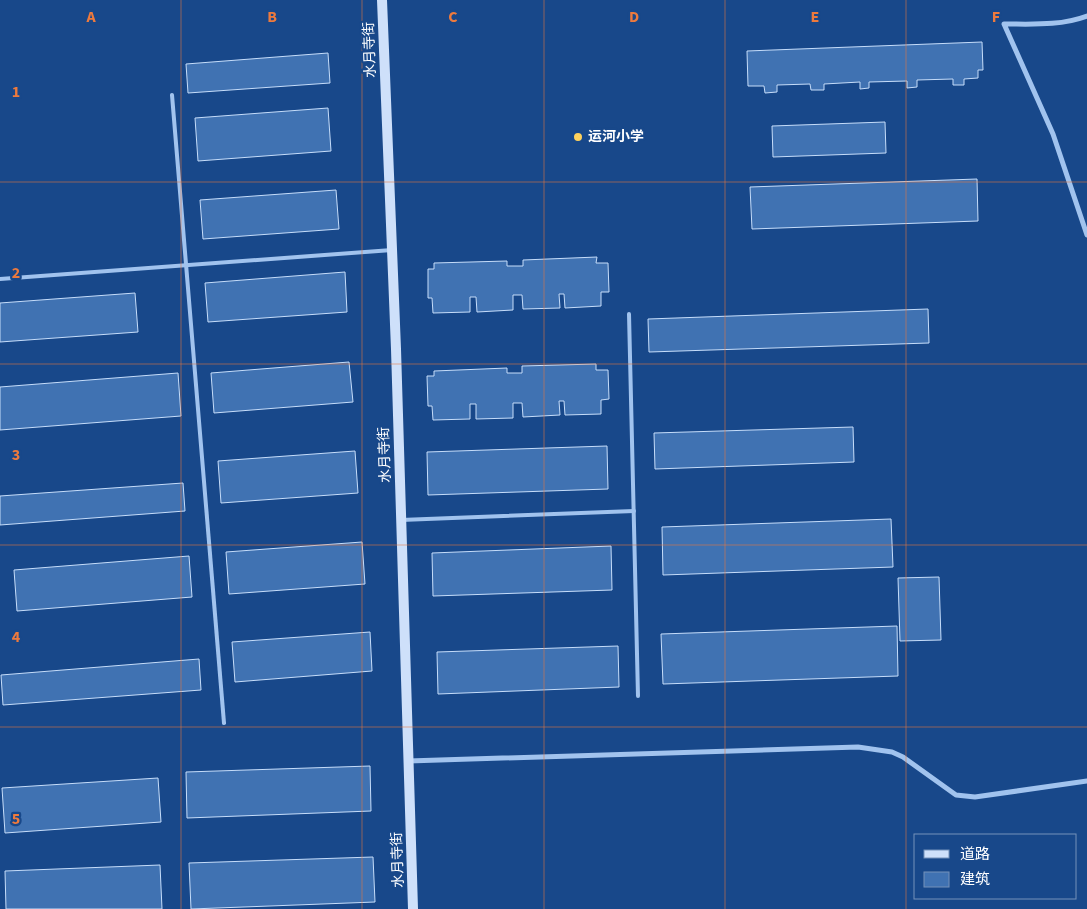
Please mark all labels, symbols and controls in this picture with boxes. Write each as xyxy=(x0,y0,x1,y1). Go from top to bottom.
text: A xyxy=(85,6,96,28)
text: B xyxy=(267,6,277,28)
text: C xyxy=(448,6,458,28)
text: D xyxy=(629,6,639,28)
text: E xyxy=(811,6,819,28)
text: F xyxy=(992,6,1000,28)
street label: 水月寺街 xyxy=(359,22,381,78)
text: 1 xyxy=(12,81,20,103)
place label: 运河小学 xyxy=(588,127,644,147)
marker: 运河小学 xyxy=(572,131,584,143)
text: 2 xyxy=(12,262,20,284)
street label: 水月寺街 xyxy=(374,427,396,483)
text: 3 xyxy=(12,444,20,466)
text: 4 xyxy=(12,626,21,648)
text: 5 xyxy=(12,808,20,830)
street label: 水月寺街 xyxy=(387,832,409,888)
legend xyxy=(914,834,1077,899)
text: 道路 xyxy=(960,844,990,865)
text: 建筑 xyxy=(960,869,990,890)

